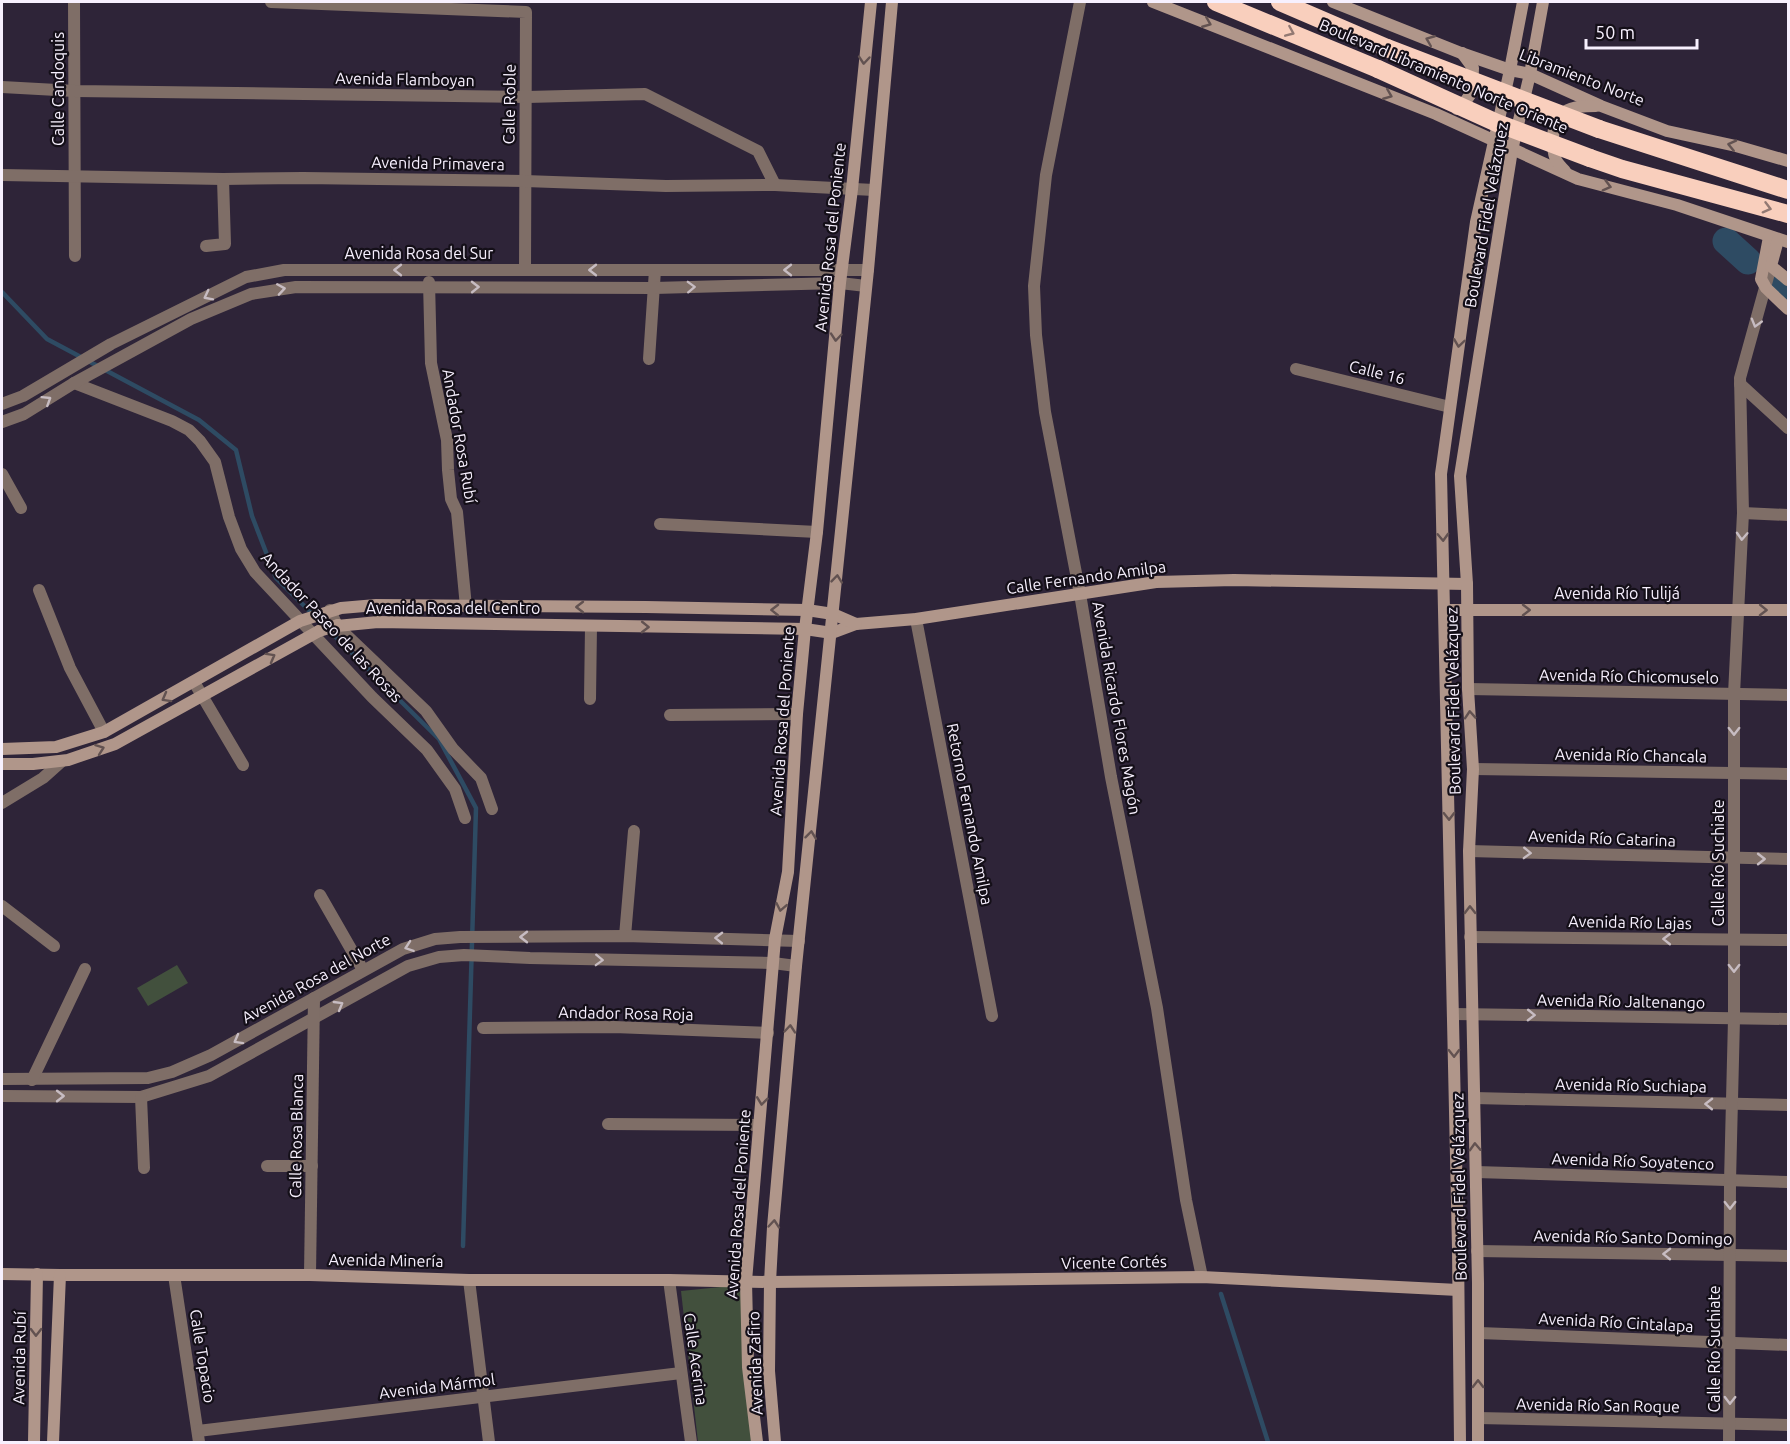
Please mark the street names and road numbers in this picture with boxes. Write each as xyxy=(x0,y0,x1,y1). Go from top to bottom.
street label: Boulevard Libramiento Norte Oriente xyxy=(1317,15,1571,137)
street label: Calle Candoquis xyxy=(49,32,67,146)
street label: Libramiento Norte xyxy=(1517,45,1647,109)
street label: Calle Roble xyxy=(499,64,519,144)
street label: Avenida Flamboyan xyxy=(335,69,475,89)
street label: Boulevard Fidel Velázquez xyxy=(1461,121,1511,309)
street label: Avenida Rosa del Poniente xyxy=(811,142,849,332)
street label: Avenida Primavera xyxy=(371,153,505,173)
street label: Avenida Rosa del Sur xyxy=(345,244,493,262)
street label: Calle 16 xyxy=(1347,356,1407,388)
street label: Andador Rosa Rubí xyxy=(439,367,481,506)
street label: Andador Paseo de las Rosas xyxy=(258,548,406,706)
street label: Calle Fernando Amilpa xyxy=(1005,557,1167,597)
street label: Avenida Río Tulijá xyxy=(1554,584,1680,602)
street label: Avenida Rosa del Centro xyxy=(366,599,540,617)
street label: Avenida Ricardo Flores Magón xyxy=(1089,600,1145,816)
street label: Boulevard Fidel Velázquez xyxy=(1442,607,1464,795)
street label: Avenida Rosa del Poniente xyxy=(766,626,798,816)
street label: Avenida Río Chicomuselo xyxy=(1539,665,1719,687)
street label: Retorno Fernando Amilpa xyxy=(944,722,996,906)
street label: Avenida Río Chancala xyxy=(1555,745,1707,765)
street label: Calle Río Suchiate xyxy=(1709,799,1727,927)
street label: Avenida Río Catarina xyxy=(1528,826,1676,850)
street label: Avenida Río Lajas xyxy=(1568,912,1692,932)
street label: Avenida Rosa del Norte xyxy=(239,930,393,1026)
street label: Avenida Río Jaltenango xyxy=(1537,991,1705,1011)
street label: Andador Rosa Roja xyxy=(558,1003,694,1023)
street label: Calle Rosa Blanca xyxy=(286,1074,306,1198)
street label: Avenida Río Suchiapa xyxy=(1555,1075,1707,1095)
street label: Boulevard Fidel Velázquez xyxy=(1448,1093,1470,1281)
street label: Avenida Rosa del Poniente xyxy=(722,1109,754,1299)
street label: Avenida Río Soyatenco xyxy=(1551,1149,1715,1173)
street label: Avenida Río Santo Domingo xyxy=(1533,1226,1733,1248)
street label: Avenida Minería xyxy=(328,1250,444,1270)
street label: Vicente Cortés xyxy=(1061,1252,1167,1272)
street label: Calle Río Suchiate xyxy=(1705,1285,1723,1413)
street label: Calle Topacio xyxy=(187,1308,219,1404)
street label: Avenida Río Cintalapa xyxy=(1538,1309,1694,1335)
street label: Avenida Rubí xyxy=(9,1310,29,1405)
street label: Avenida Zafiro xyxy=(744,1311,766,1415)
street label: Calle Acerina xyxy=(681,1312,711,1406)
street label: Avenida Mármol xyxy=(378,1370,496,1402)
street label: Avenida Río San Roque xyxy=(1516,1395,1680,1415)

